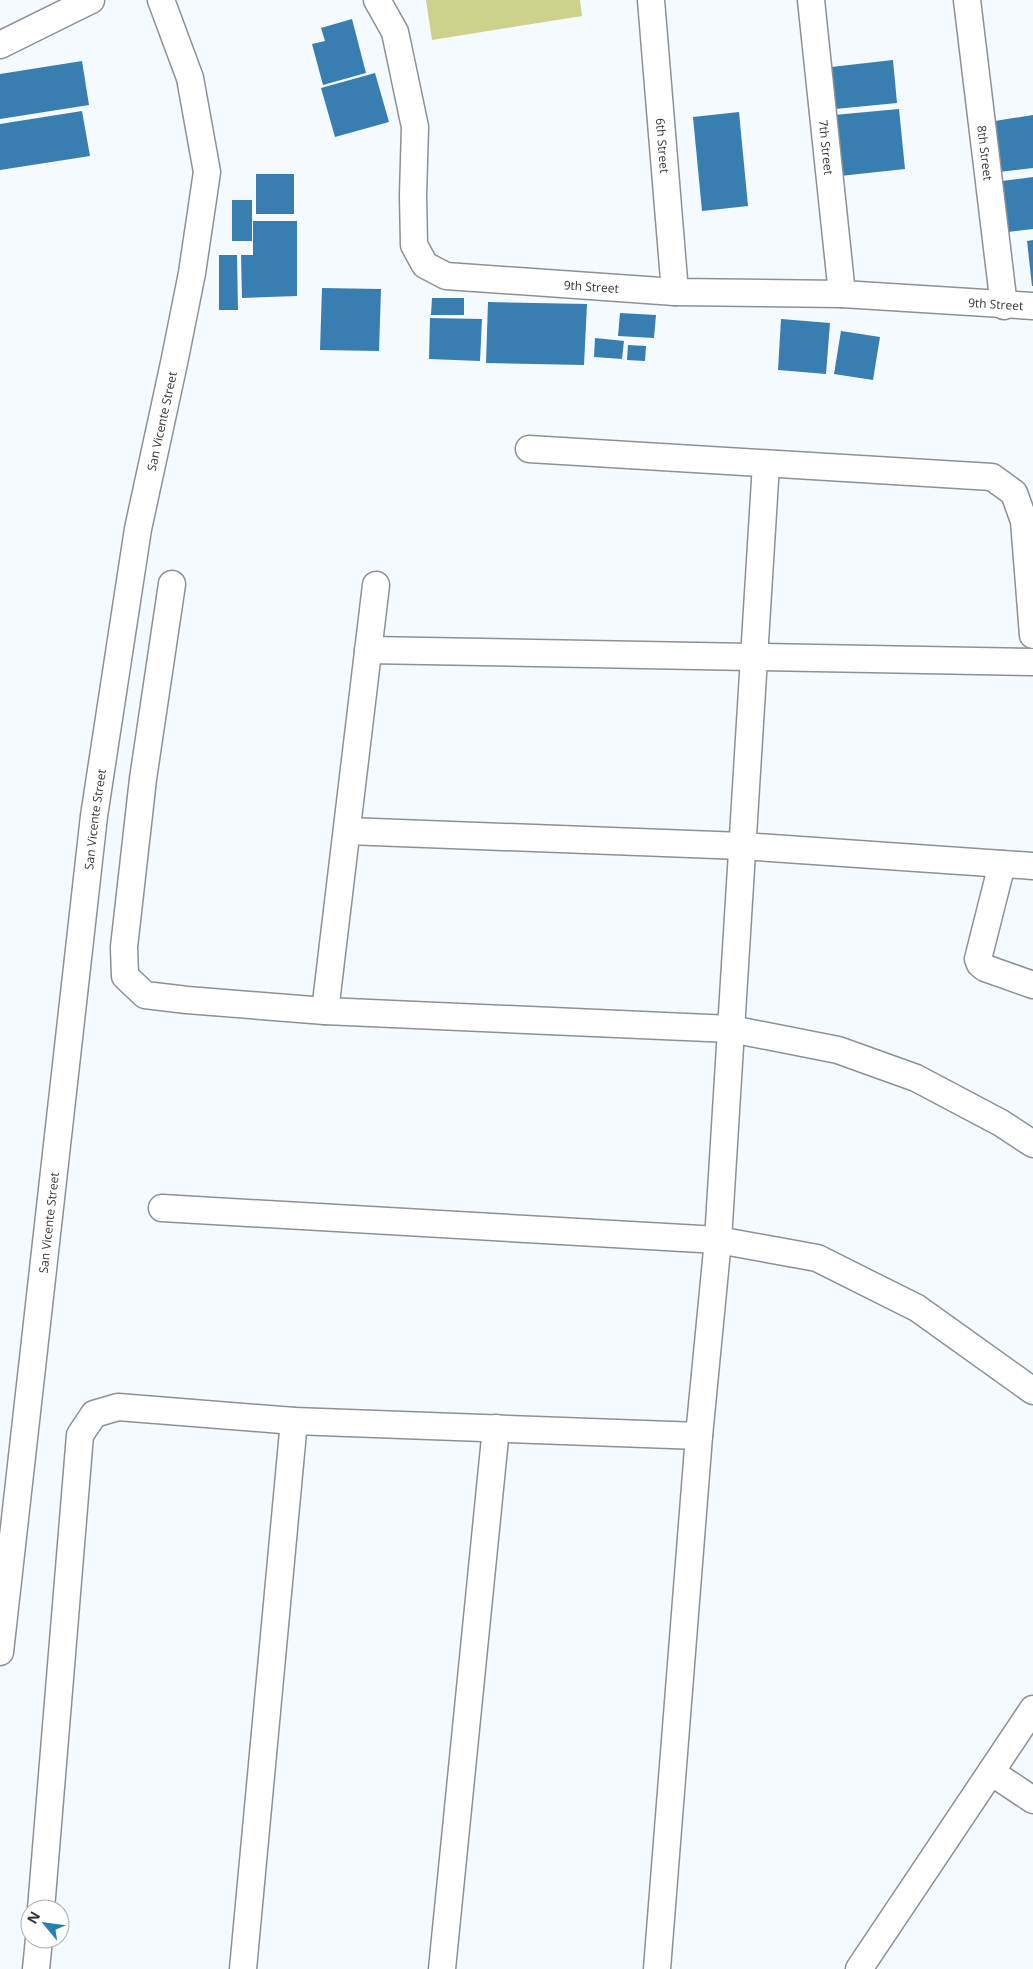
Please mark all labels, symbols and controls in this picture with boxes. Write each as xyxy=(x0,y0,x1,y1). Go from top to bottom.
street label: 6th Street xyxy=(652,117,674,174)
street label: 7th Street xyxy=(815,119,838,176)
street label: 8th Street xyxy=(974,124,997,181)
street label: 9th Street xyxy=(563,276,619,297)
street label: 9th Street xyxy=(968,293,1024,314)
street label: San Vicente Street xyxy=(142,370,180,473)
street label: San Vicente Street xyxy=(80,768,110,871)
street label: San Vicente Street xyxy=(34,1171,62,1274)
north arrow xyxy=(20,1899,70,1949)
text: N xyxy=(22,1908,44,1927)

